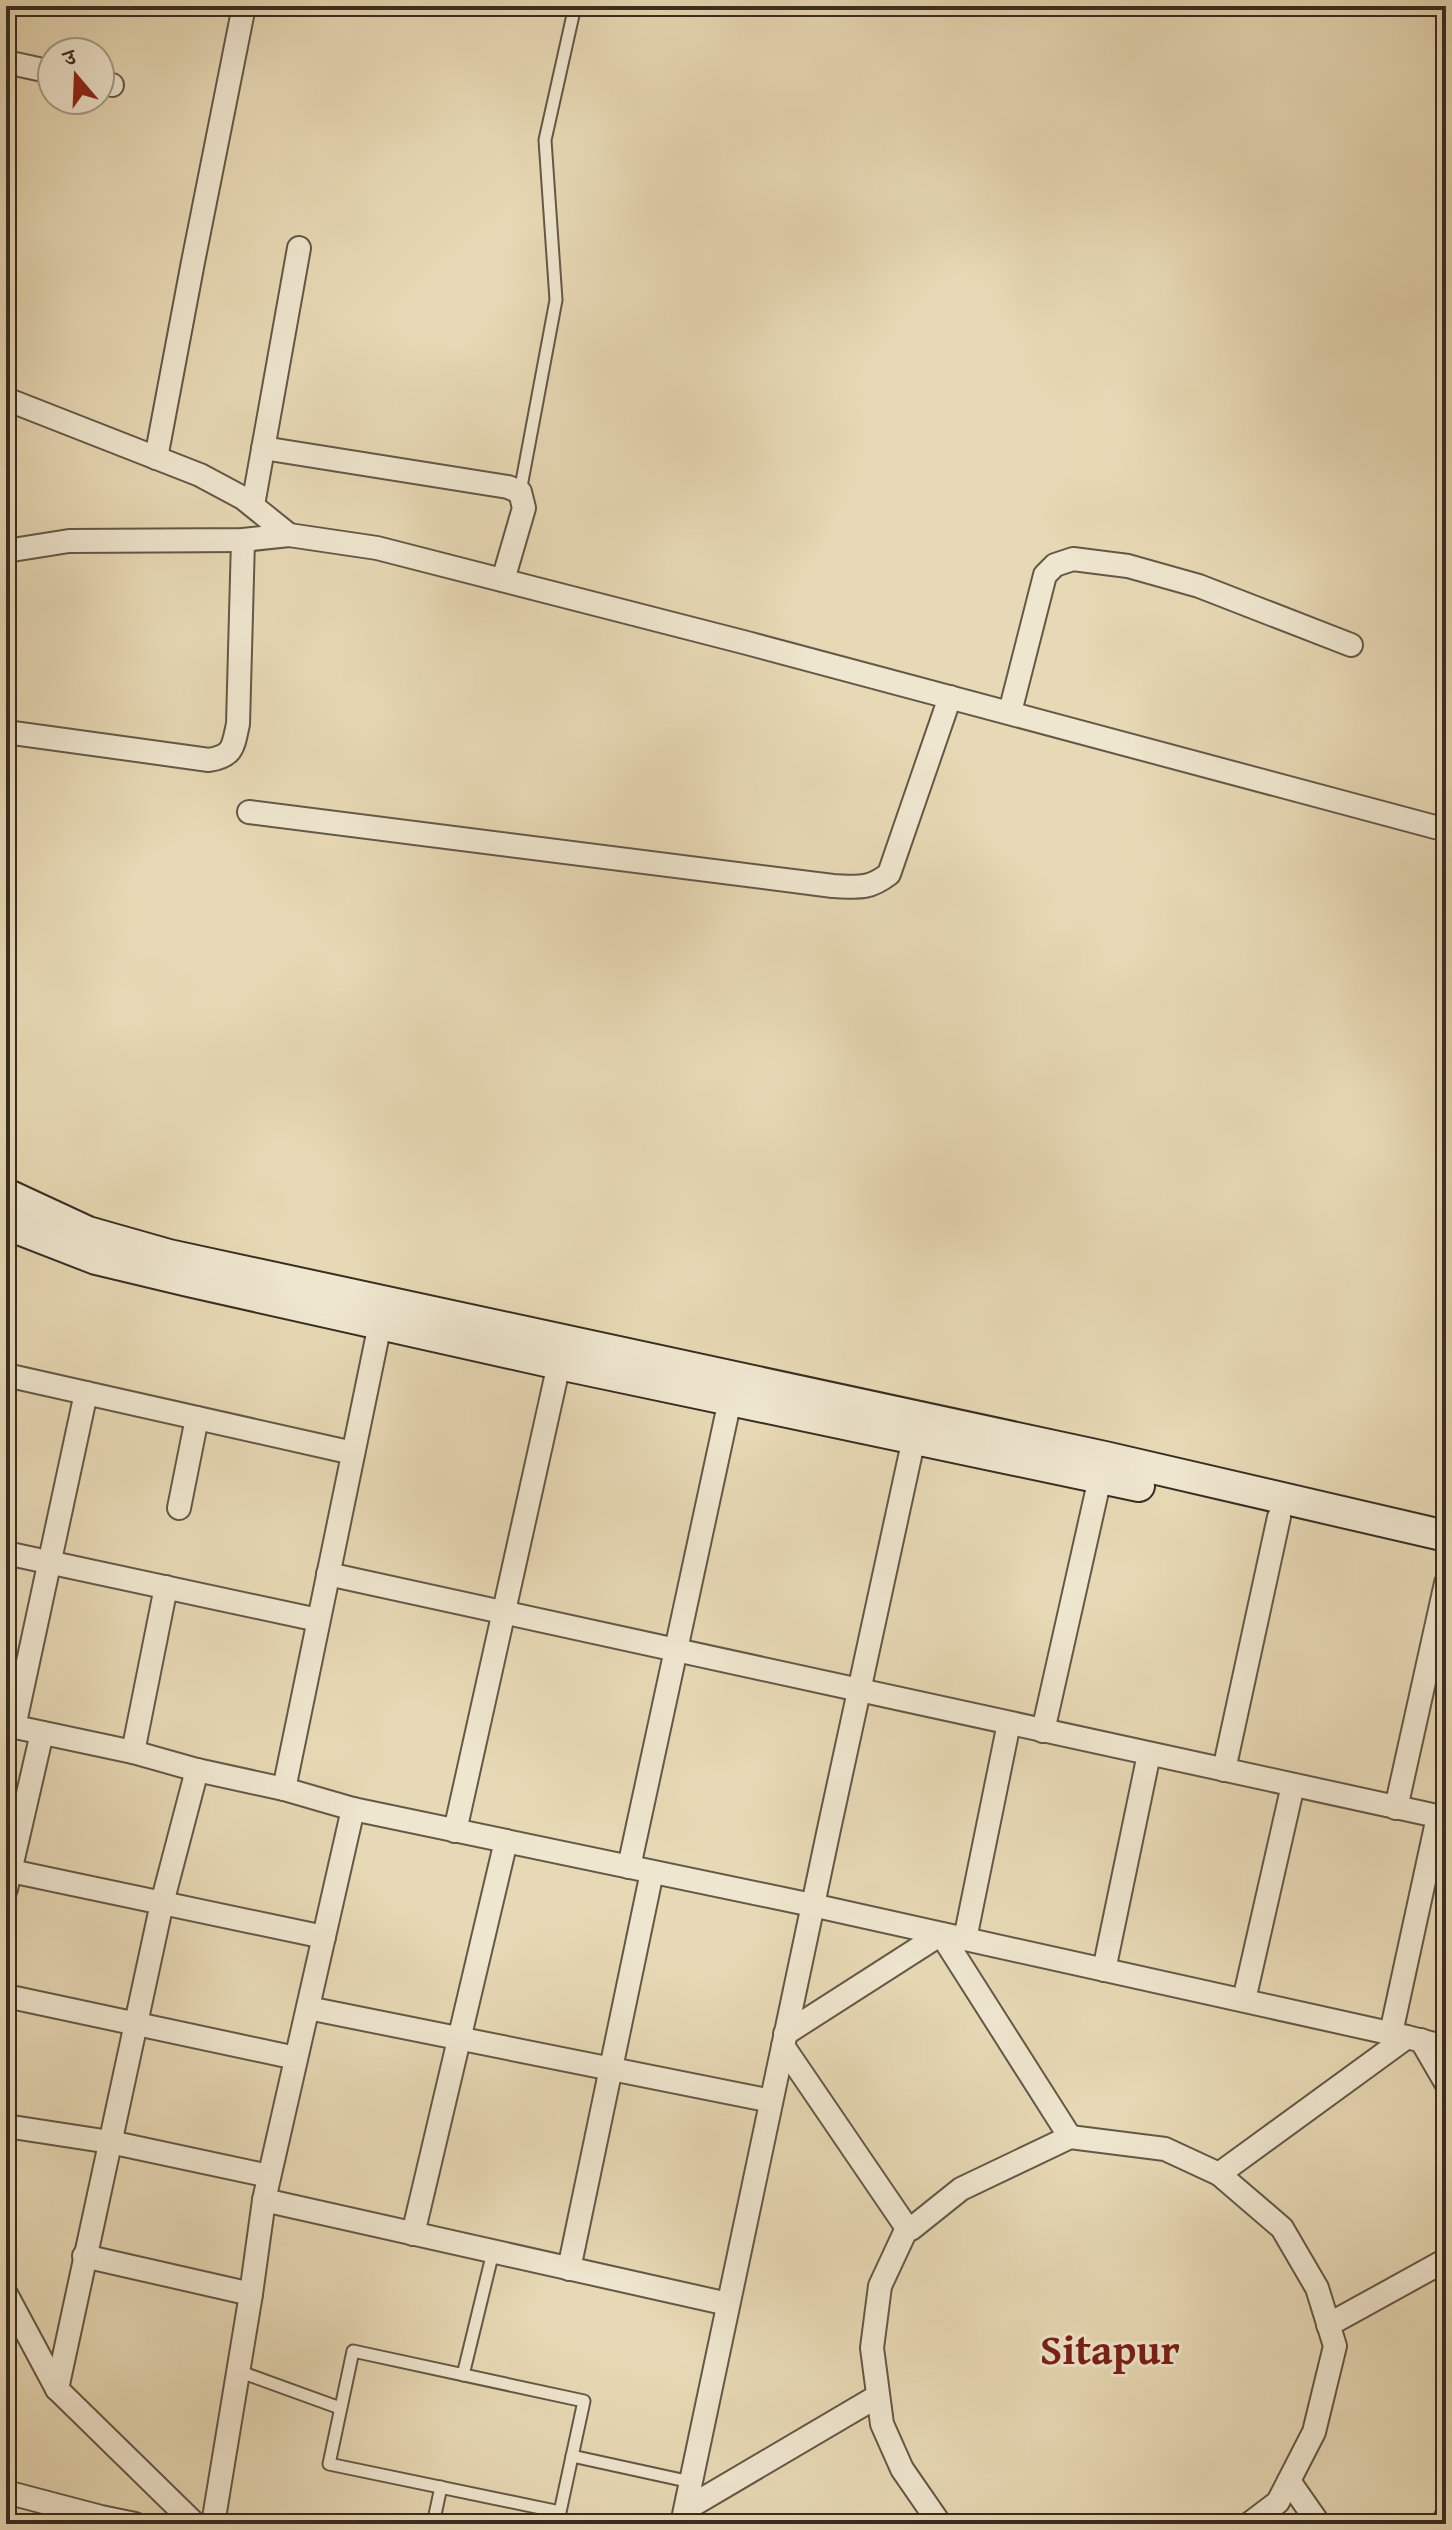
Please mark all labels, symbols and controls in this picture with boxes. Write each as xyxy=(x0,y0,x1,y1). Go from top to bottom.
north arrow xyxy=(36,36,116,116)
text: उ xyxy=(57,40,82,75)
district label: Sitapur xyxy=(1040,2318,1180,2379)

